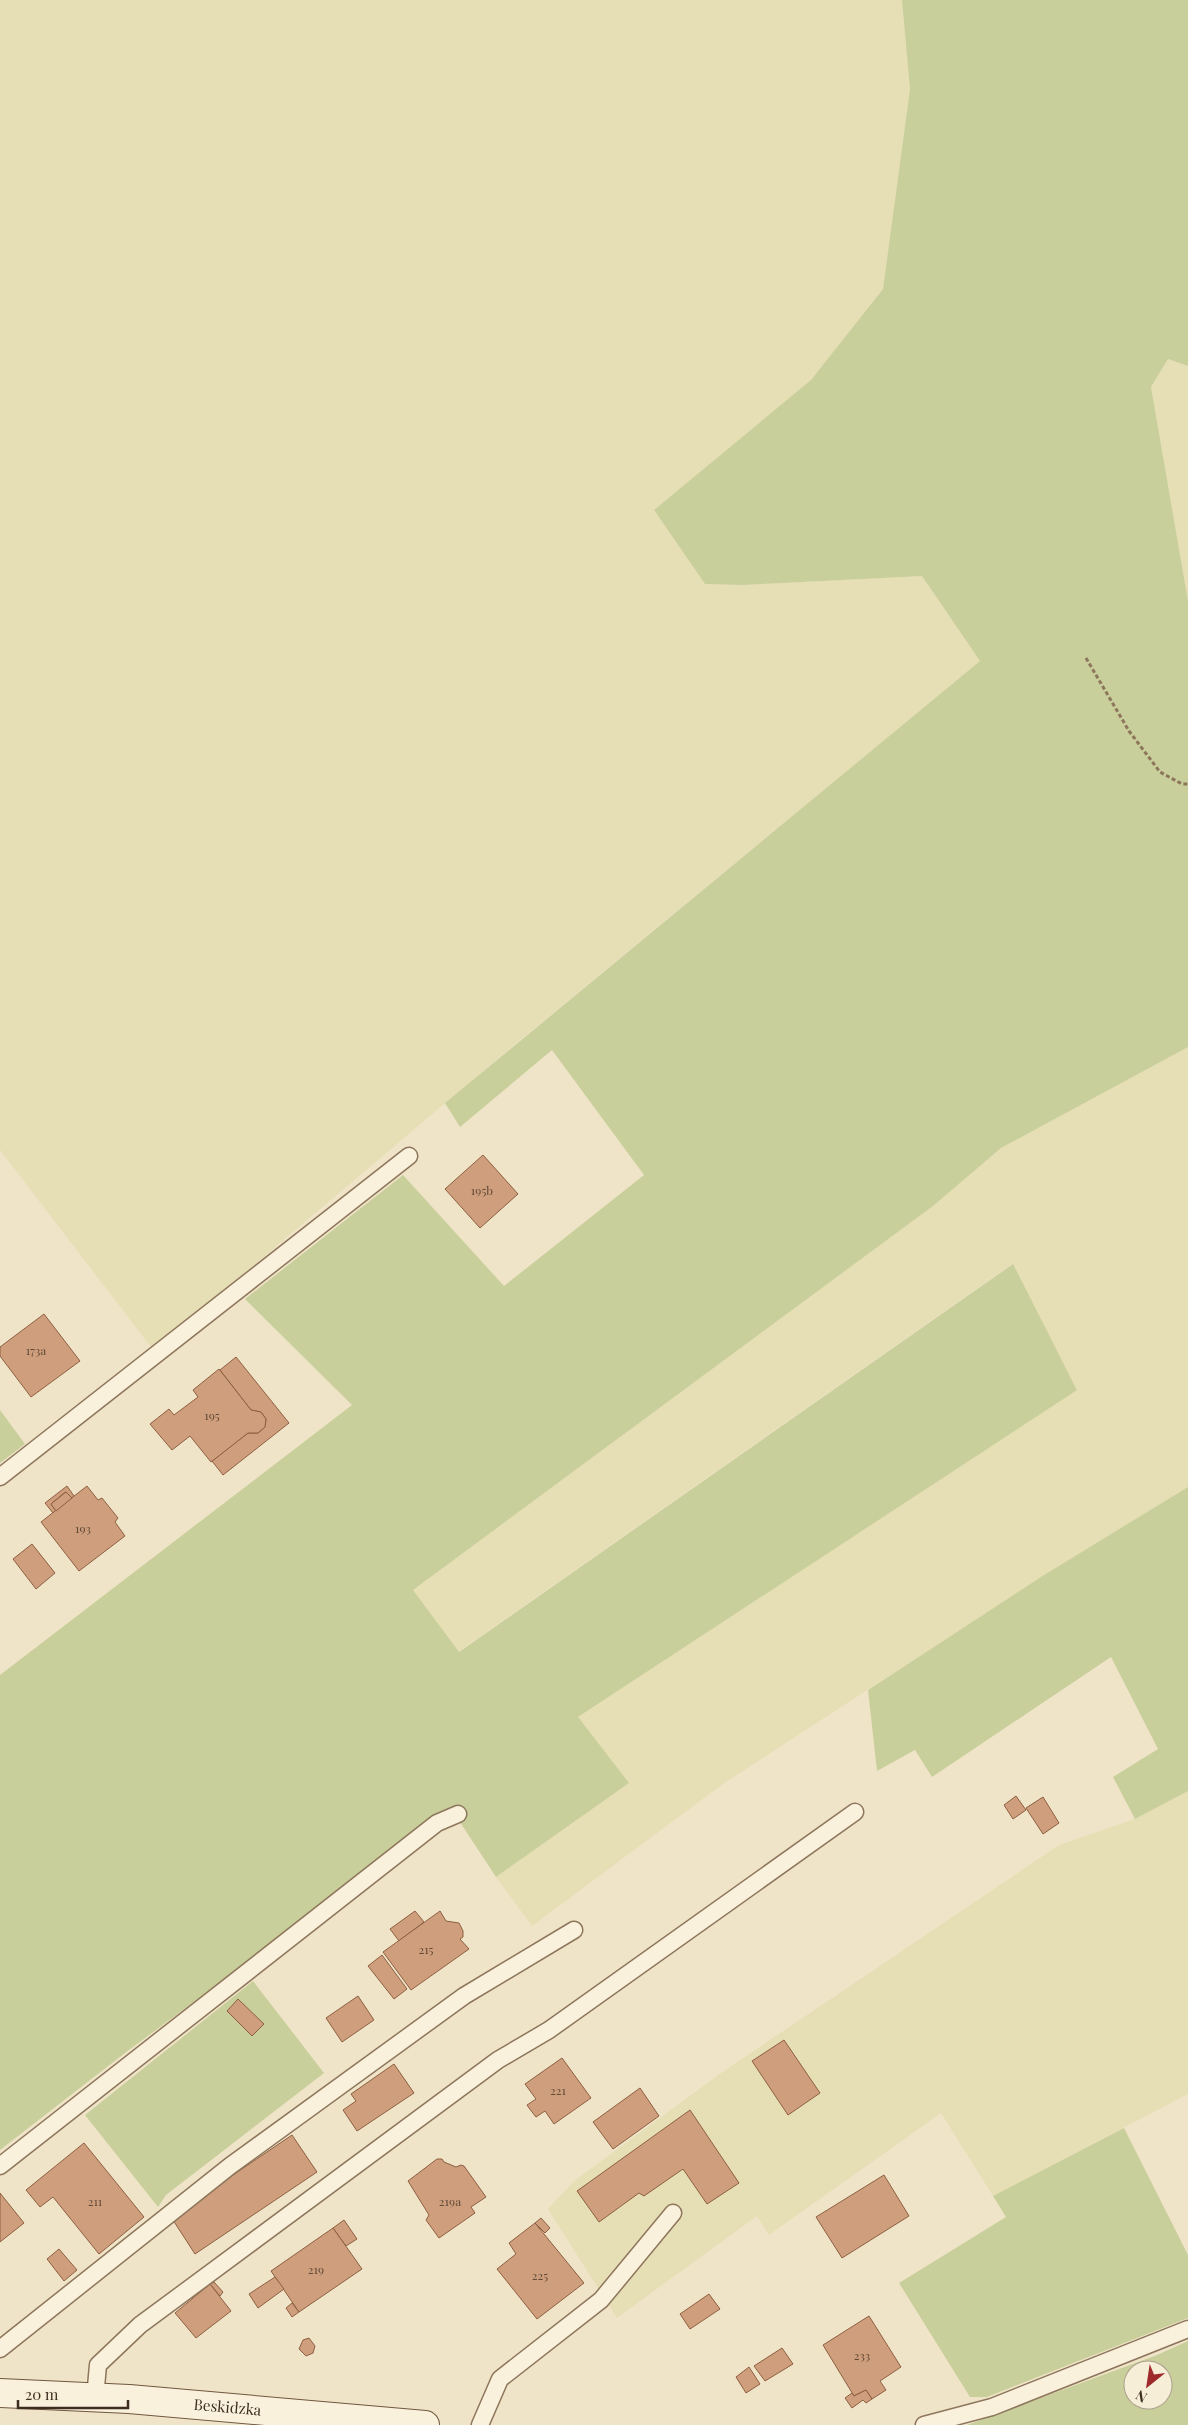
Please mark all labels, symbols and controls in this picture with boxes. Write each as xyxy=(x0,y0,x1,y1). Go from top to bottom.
house number: 195b xyxy=(471,1182,493,1198)
house number: 173a xyxy=(26,1342,46,1358)
house number: 195 xyxy=(204,1407,220,1423)
house number: 193 xyxy=(75,1520,91,1536)
house number: 215 xyxy=(418,1941,434,1957)
house number: 221 xyxy=(550,2082,567,2098)
house number: 211 xyxy=(88,2193,103,2209)
house number: 219a xyxy=(439,2193,461,2209)
house number: 219 xyxy=(308,2261,324,2277)
house number: 225 xyxy=(532,2267,548,2283)
house number: 233 xyxy=(854,2347,870,2363)
north arrow xyxy=(1123,2360,1173,2410)
scale bar xyxy=(18,2378,128,2410)
text: 20 m xyxy=(25,2384,59,2404)
text: N xyxy=(1132,2386,1150,2407)
street label: Beskidzka xyxy=(193,2394,263,2420)

